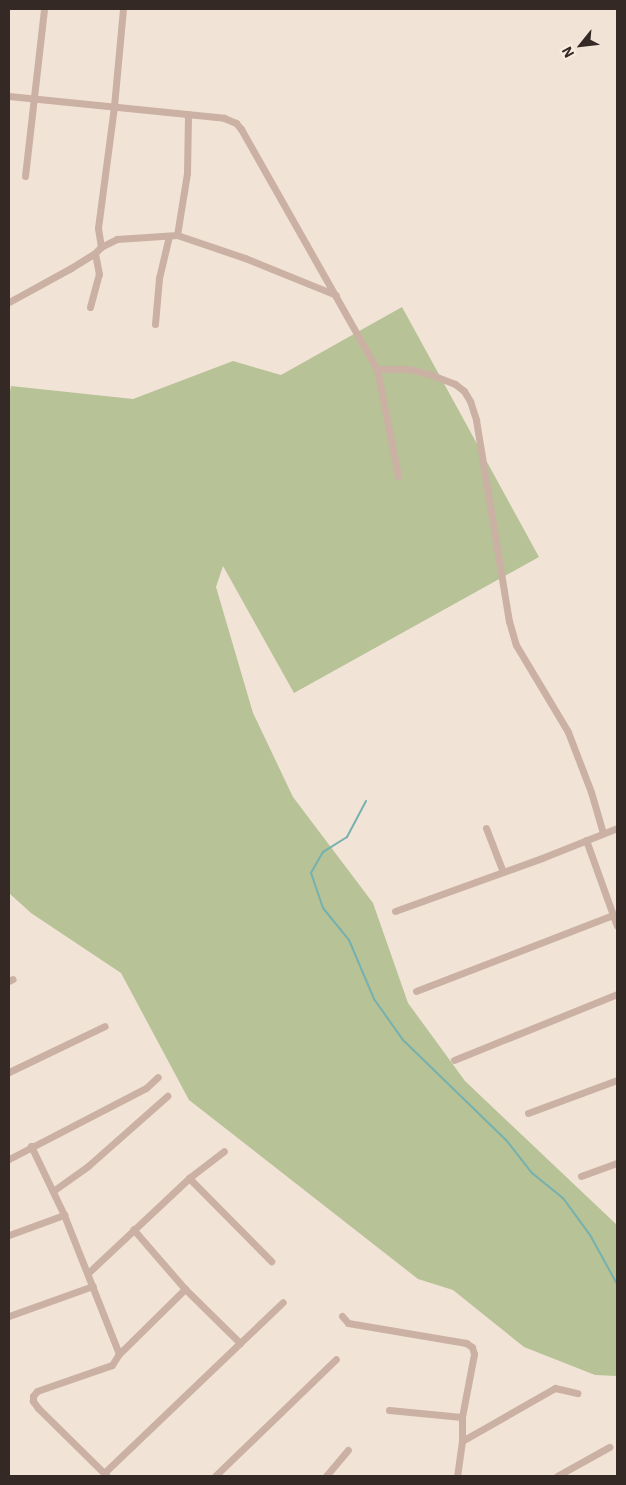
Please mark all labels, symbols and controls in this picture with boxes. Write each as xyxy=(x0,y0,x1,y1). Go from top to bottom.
north arrow xyxy=(556,20,606,70)
text: N xyxy=(558,43,578,61)

